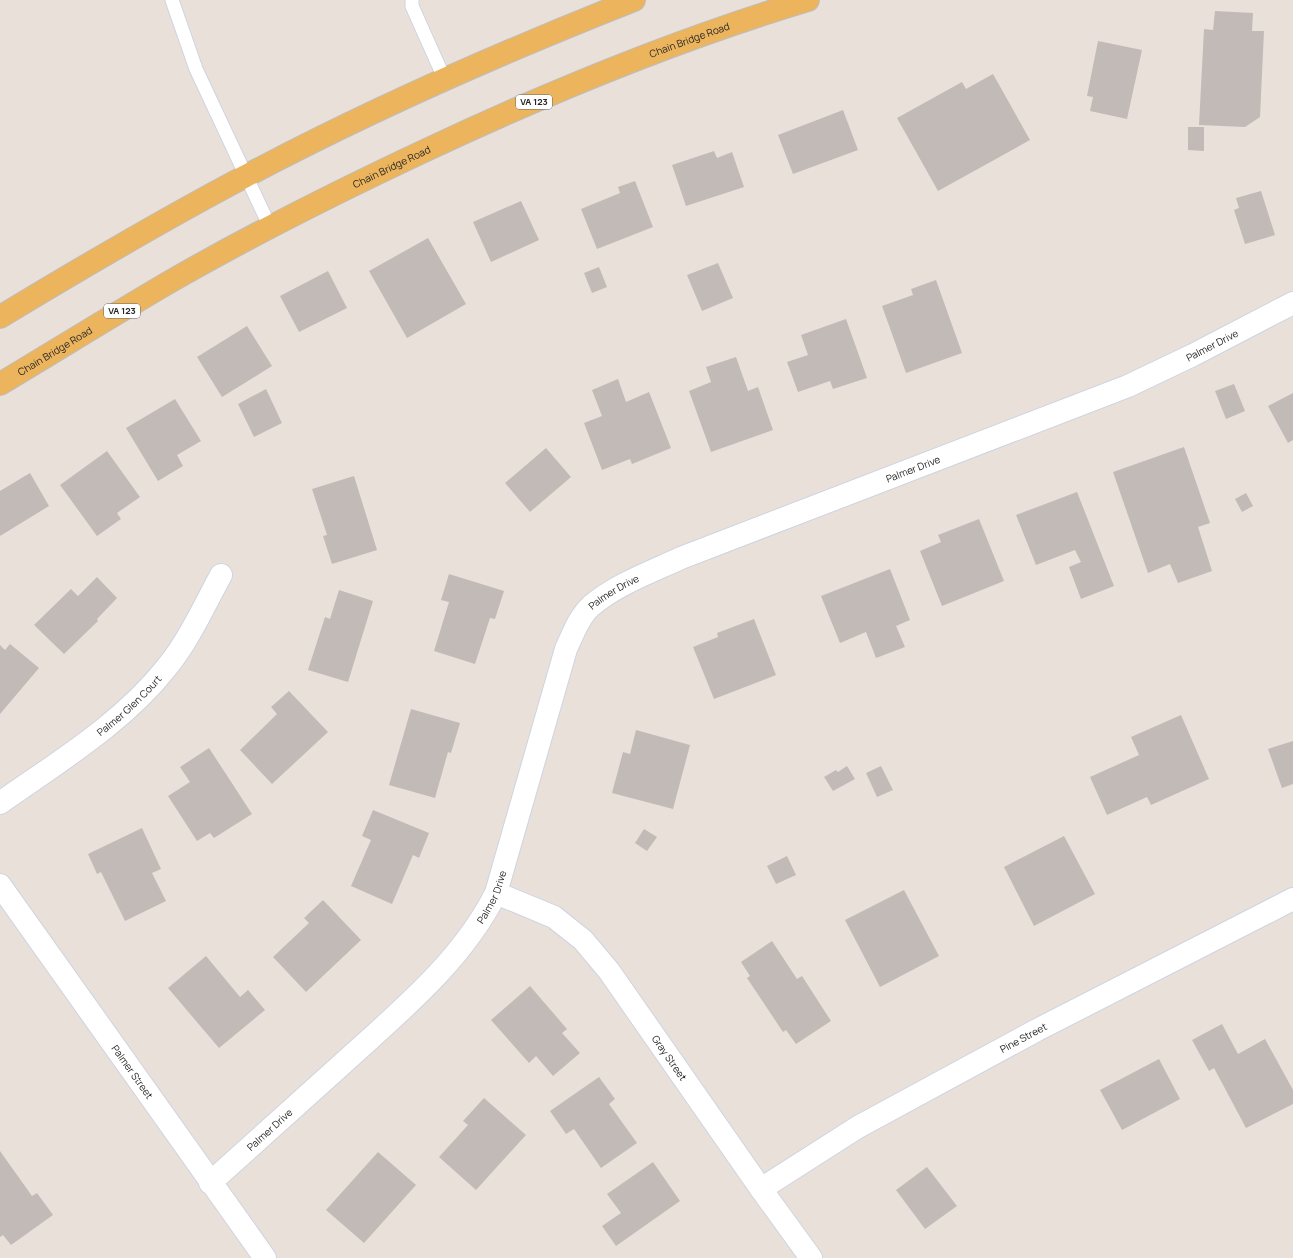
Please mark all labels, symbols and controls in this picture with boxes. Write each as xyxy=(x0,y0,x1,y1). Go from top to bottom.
street label: Chain Bridge Road xyxy=(647,19,731,61)
road number: VA 123 xyxy=(516,95,552,109)
street label: Chain Bridge Road xyxy=(350,142,433,191)
road number: VA 123 xyxy=(104,304,140,318)
street label: Chain Bridge Road xyxy=(15,323,95,379)
street label: Palmer Drive xyxy=(1184,326,1241,364)
street label: Palmer Drive xyxy=(884,452,942,486)
street label: Palmer Drive xyxy=(585,571,641,612)
street label: Palmer Glen Court xyxy=(94,672,164,739)
street label: Palmer Drive xyxy=(473,869,509,926)
street label: Pine Street xyxy=(997,1019,1049,1056)
street label: Gray Street xyxy=(649,1032,690,1083)
street label: Palmer Street xyxy=(109,1042,157,1101)
street label: Palmer Drive xyxy=(244,1105,295,1154)

